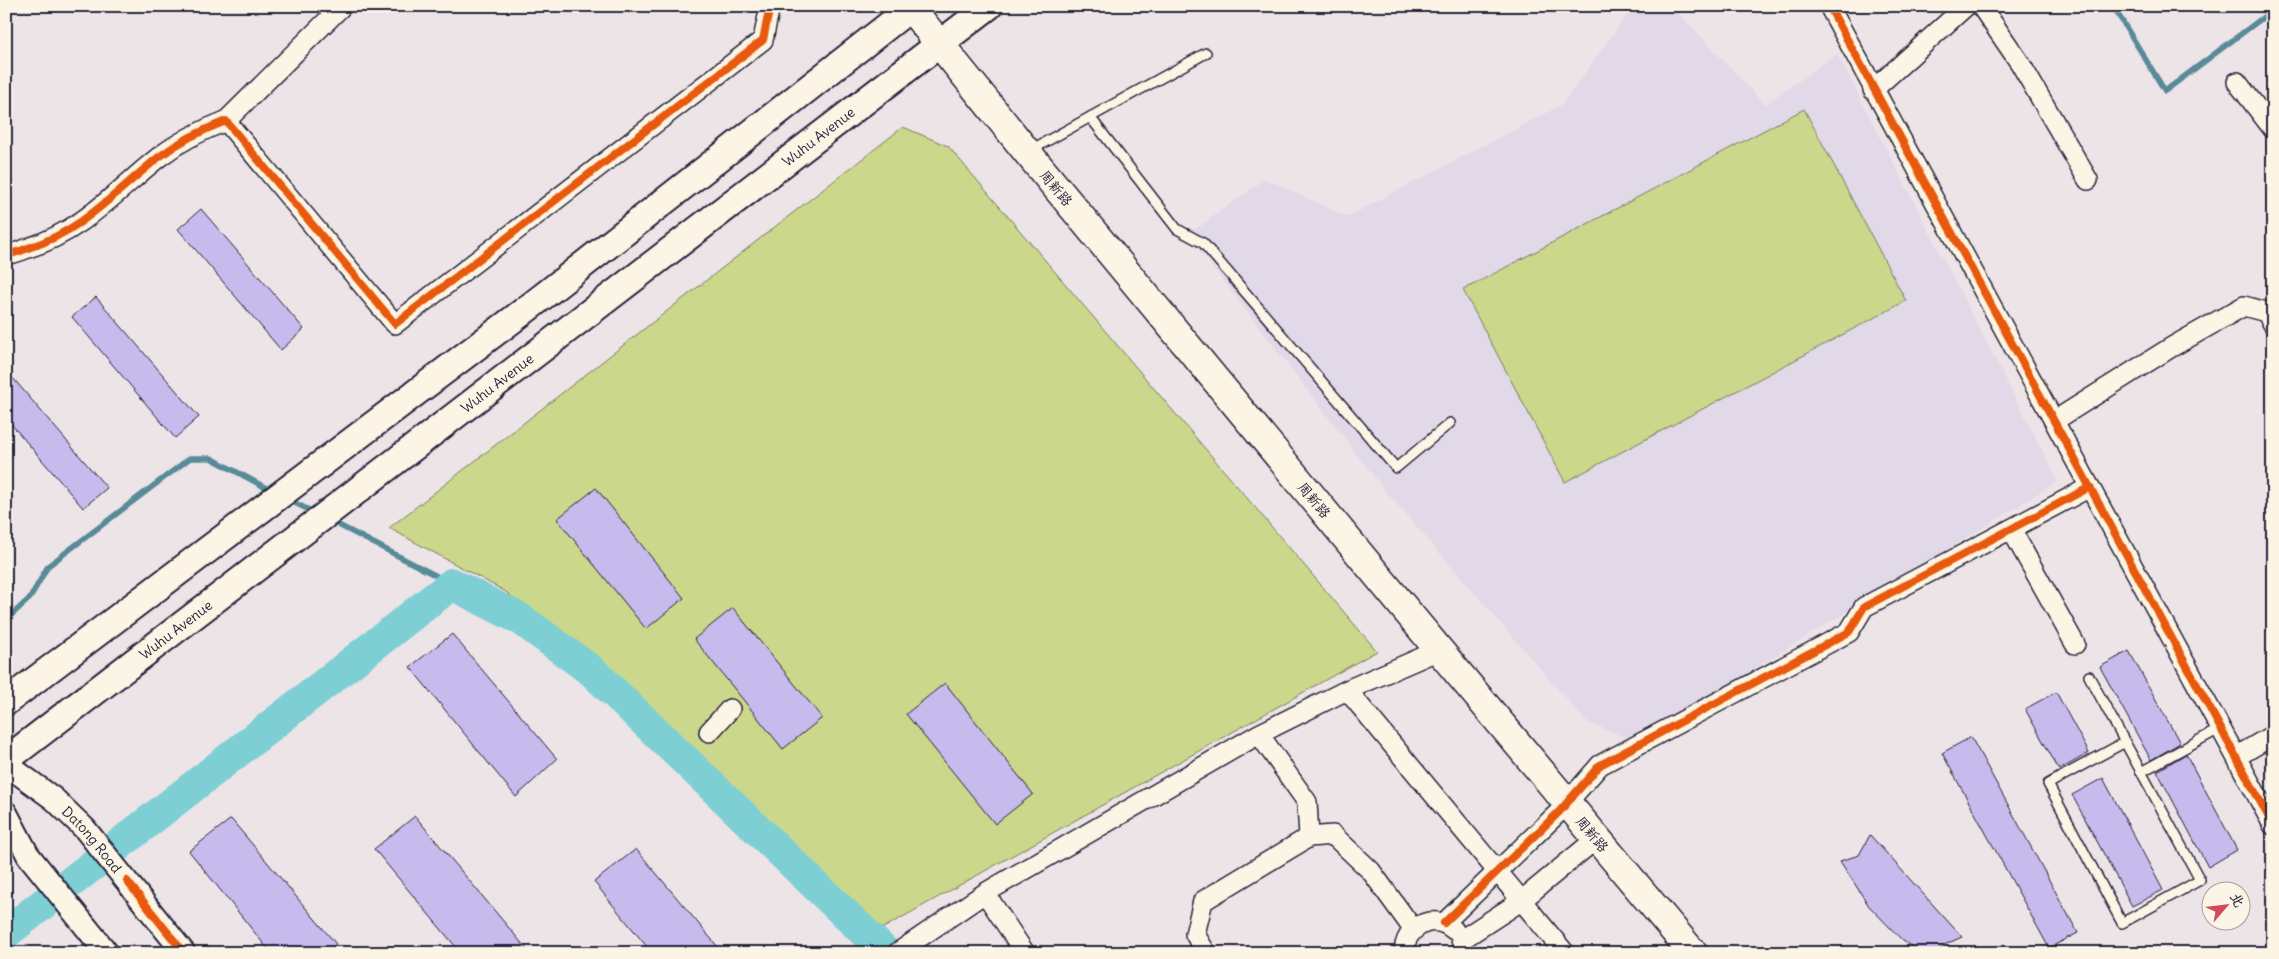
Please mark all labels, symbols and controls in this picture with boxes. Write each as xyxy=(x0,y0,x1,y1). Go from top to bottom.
street label: Wuhu Avenue xyxy=(778,103,859,170)
street label: 周新路 xyxy=(1036,166,1076,210)
street label: Wuhu Avenue xyxy=(457,350,537,417)
street label: 周新路 xyxy=(1294,478,1334,522)
street label: Wuhu Avenue xyxy=(136,596,216,663)
street label: Datong Road xyxy=(58,802,126,877)
street label: 周新路 xyxy=(1572,812,1612,856)
north arrow xyxy=(2202,882,2252,932)
text: 北 xyxy=(2226,889,2249,910)

